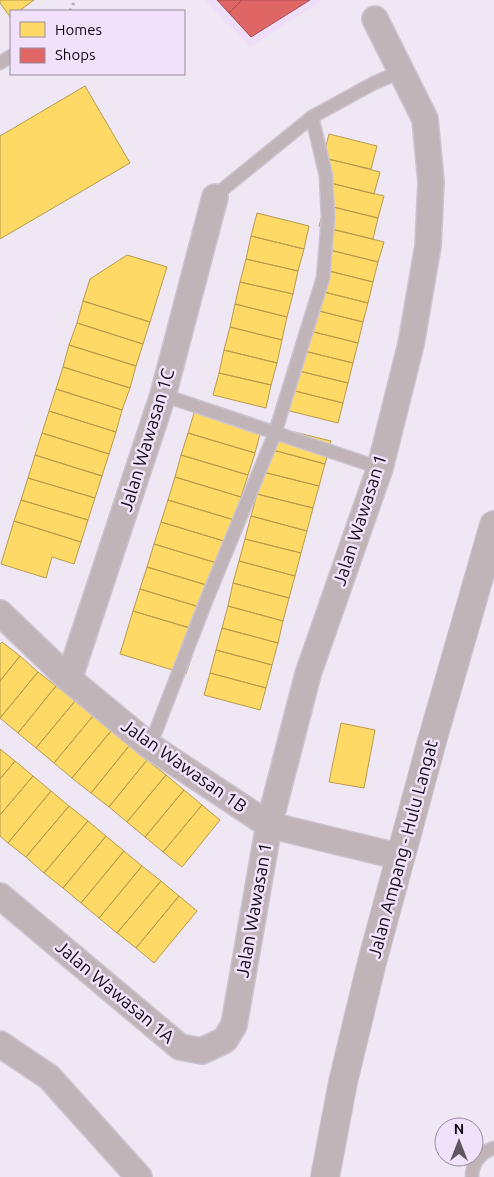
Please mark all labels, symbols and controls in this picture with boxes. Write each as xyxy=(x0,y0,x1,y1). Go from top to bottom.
legend xyxy=(10,10,185,75)
text: Homes xyxy=(55,21,102,38)
text: Shops xyxy=(55,46,96,63)
street label: Jalan Wawasan 1C xyxy=(115,366,177,513)
street label: Jalan Wawasan 1 xyxy=(328,452,390,588)
street label: Jalan Wawasan 1B xyxy=(118,714,251,816)
street label: Jalan Ampang - Hulu Langat xyxy=(363,738,441,960)
street label: Jalan Wawasan 1 xyxy=(231,841,275,979)
street label: Jalan Wawasan 1A xyxy=(52,936,179,1047)
north arrow xyxy=(434,1117,484,1167)
text: N xyxy=(454,1121,464,1137)

